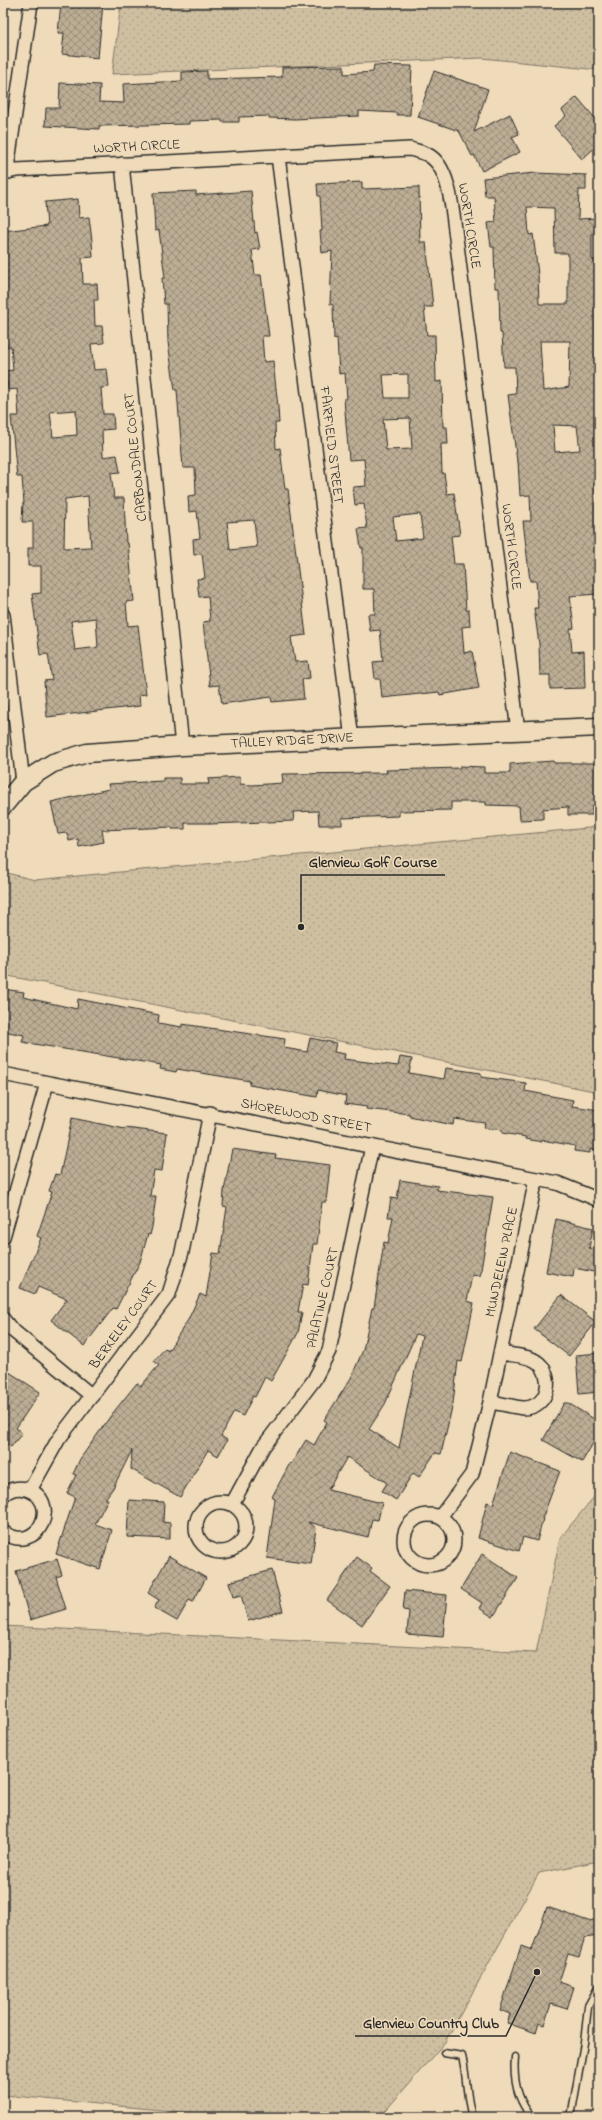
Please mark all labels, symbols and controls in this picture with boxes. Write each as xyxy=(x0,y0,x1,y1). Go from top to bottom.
street label: WORTH CIRCLE xyxy=(93,134,181,160)
street label: WORTH CIRCLE xyxy=(452,181,486,271)
street label: FAIRFIELD STREET xyxy=(313,384,349,505)
street label: CARBONDALE COURT xyxy=(119,392,153,522)
street label: WORTH CIRCLE xyxy=(495,503,527,591)
street label: TALLEY RIDGE DRIVE xyxy=(230,727,354,755)
callout: Glenview Golf Course xyxy=(301,848,445,875)
text: Glenview Golf Course xyxy=(309,852,438,874)
street label: SHOREWOOD STREET xyxy=(239,1093,373,1139)
street label: MUNDELEIN PLACE xyxy=(480,1205,524,1319)
street label: PALATINE COURT xyxy=(301,1245,345,1351)
street label: BERKELEY COURT xyxy=(84,1276,164,1375)
callout: Glenview Country Club xyxy=(355,2009,506,2036)
text: Glenview Country Club xyxy=(363,2013,499,2037)

